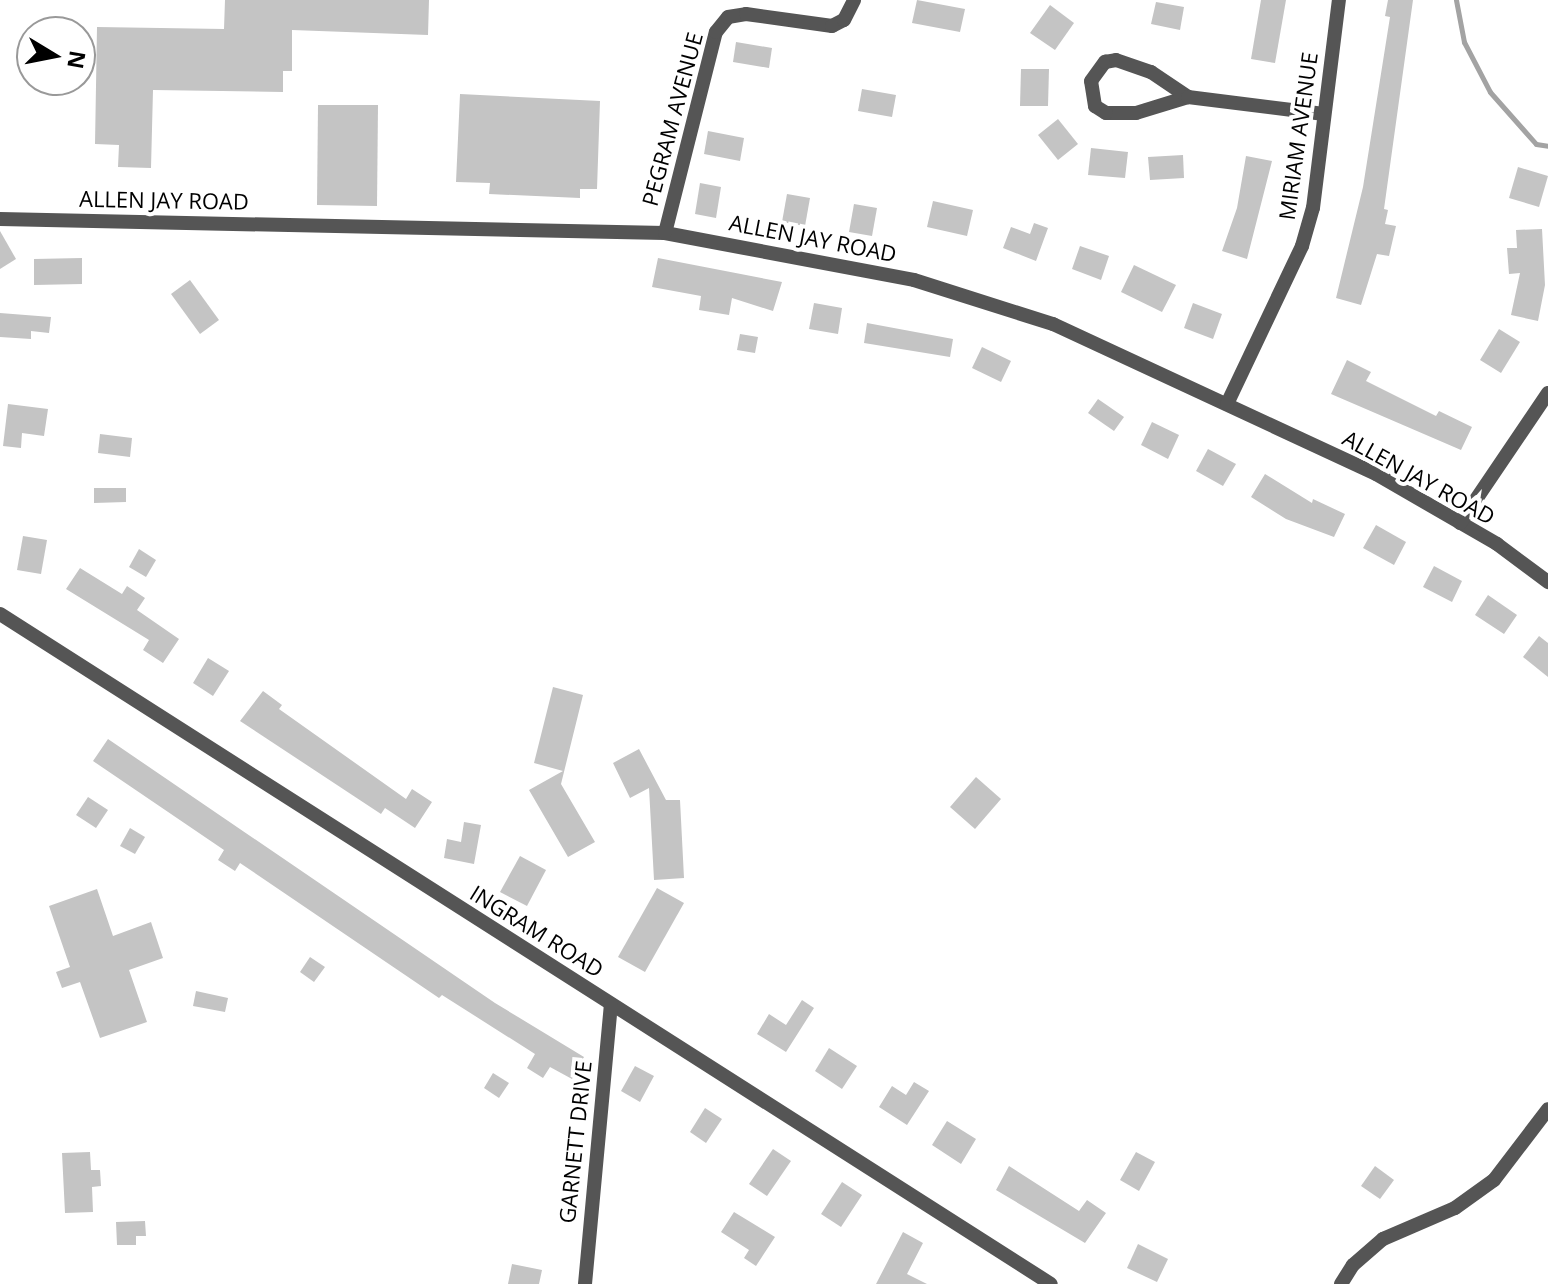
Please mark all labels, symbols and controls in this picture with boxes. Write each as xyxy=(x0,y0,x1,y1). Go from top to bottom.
north arrow xyxy=(16,16,96,96)
street label: PEGRAM AVENUE xyxy=(636,29,708,209)
text: N xyxy=(61,48,94,71)
street label: MIRIAM AVENUE xyxy=(1273,50,1323,222)
street label: ALLEN JAY ROAD xyxy=(79,185,249,215)
street label: ALLEN JAY ROAD xyxy=(727,209,899,267)
street label: ALLEN JAY ROAD xyxy=(1338,424,1500,530)
street label: INGRAM ROAD xyxy=(465,879,609,983)
street label: GARNETT DRIVE xyxy=(553,1059,597,1225)

